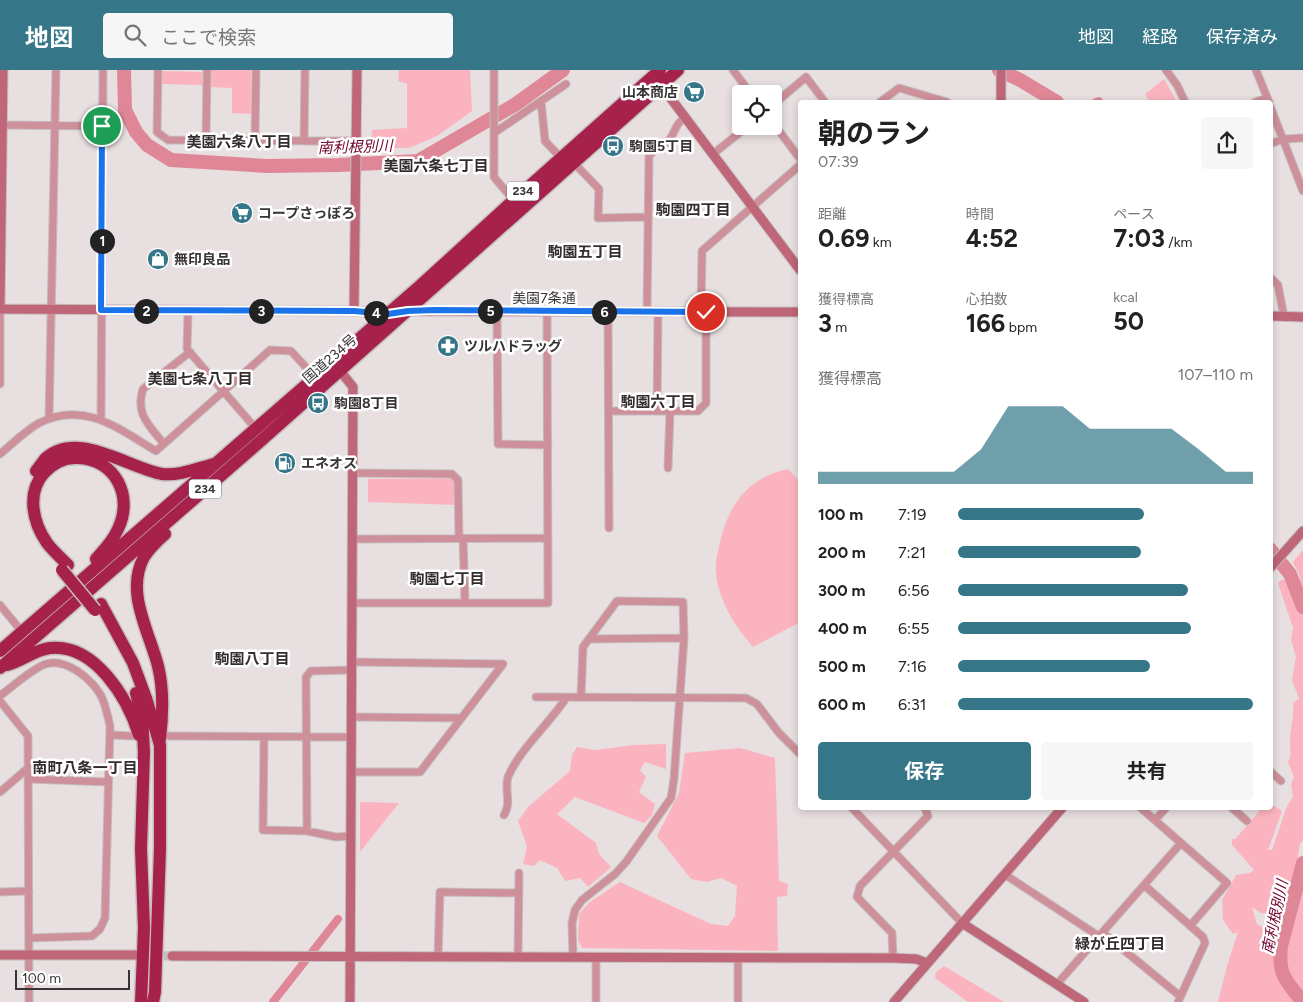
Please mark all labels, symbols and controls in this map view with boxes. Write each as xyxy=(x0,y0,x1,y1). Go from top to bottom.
search box xyxy=(103,13,453,58)
icon: search xyxy=(121,21,149,49)
text: 地図 xyxy=(25,23,73,52)
text: ここで検索 xyxy=(161,26,256,49)
text: 地図 xyxy=(1078,26,1114,48)
text: 経路 xyxy=(1142,26,1178,48)
text: 保存済み xyxy=(1206,26,1278,48)
supermarket icon: 山本商店 xyxy=(682,80,706,104)
place label: 山本商店 xyxy=(622,84,678,101)
map controls xyxy=(732,85,782,135)
button: locate xyxy=(732,85,782,135)
pin xyxy=(81,105,123,147)
icon: arrive xyxy=(88,112,116,140)
text: 朝のラン xyxy=(818,116,930,150)
button: share xyxy=(1201,117,1253,169)
district label: 美園六条八丁目 xyxy=(186,133,292,151)
bus stop icon: 駒園5丁目 xyxy=(601,134,625,158)
water label: 南利根別川 xyxy=(317,137,395,157)
place label: 駒園5丁目 xyxy=(629,138,693,155)
text: 07:39 xyxy=(818,152,859,171)
district label: 美園六条七丁目 xyxy=(383,157,489,175)
road number: 234 xyxy=(507,182,539,200)
supermarket icon: コープさっぽろ xyxy=(230,201,254,225)
district label: 駒園四丁目 xyxy=(655,201,731,219)
place label: コープさっぽろ xyxy=(258,205,355,222)
text: 距離 xyxy=(818,206,846,223)
text: 時間 xyxy=(966,206,994,223)
text: ペース xyxy=(1113,206,1155,223)
text: 0.69 xyxy=(818,223,869,253)
text: 4:52 xyxy=(966,223,1018,253)
text: 7:03 xyxy=(1113,223,1165,253)
pin: 1 xyxy=(90,228,114,254)
text: 1 xyxy=(100,233,105,250)
text: km xyxy=(869,234,892,251)
text: /km xyxy=(1165,234,1192,251)
district label: 駒園五丁目 xyxy=(547,243,623,261)
shop icon: 無印良品 xyxy=(146,247,170,271)
place label: 無印良品 xyxy=(174,251,230,268)
text: kcal xyxy=(1113,289,1138,306)
street label: 美園7条通 xyxy=(512,290,576,307)
pin xyxy=(685,291,727,333)
text: 獲得標高 xyxy=(818,291,874,308)
text: 心拍数 xyxy=(966,291,1008,308)
pin: 2 xyxy=(134,298,158,324)
pin: 3 xyxy=(248,298,274,324)
pin: 5 xyxy=(478,298,502,324)
icon: check xyxy=(692,298,720,326)
pin: 4 xyxy=(364,300,388,326)
pin: 6 xyxy=(592,300,616,324)
text: 2 xyxy=(142,303,151,320)
text: 3 xyxy=(258,303,265,320)
text: 5 xyxy=(486,303,495,320)
text: 6 xyxy=(600,304,609,321)
text: 4 xyxy=(372,305,381,322)
text: 50 xyxy=(1113,306,1144,336)
text: 3 xyxy=(818,308,832,338)
text: 166 xyxy=(966,308,1005,338)
text: m xyxy=(832,319,847,336)
text: bpm xyxy=(1005,319,1037,336)
street label: 国道234号 xyxy=(299,331,361,387)
pharmacy icon: ツルハドラッグ xyxy=(436,334,460,358)
place label: ツルハドラッグ xyxy=(464,338,562,355)
text: 107–110 m xyxy=(1178,365,1253,384)
text: 獲得標高 xyxy=(818,369,882,388)
district label: 美園七条八丁目 xyxy=(147,370,253,388)
bus stop icon: 駒園8丁目 xyxy=(306,391,330,415)
district label: 駒園六丁目 xyxy=(620,393,696,411)
place label: 駒園8丁目 xyxy=(334,395,399,412)
fuel station icon: エネオス xyxy=(273,451,297,475)
place label: エネオス xyxy=(301,455,357,472)
road number: 234 xyxy=(189,479,221,498)
text: 100 m xyxy=(818,505,863,524)
text: 7:19 xyxy=(898,505,926,524)
text: 200 m xyxy=(818,543,866,562)
text: 7:21 xyxy=(898,543,926,562)
district label: 駒園七丁目 xyxy=(409,570,485,588)
text: 300 m xyxy=(818,581,865,600)
text: 6:56 xyxy=(898,581,929,600)
text: 400 m xyxy=(818,619,867,638)
text: 6:55 xyxy=(898,619,930,638)
district label: 駒園八丁目 xyxy=(214,650,290,668)
text: 500 m xyxy=(818,657,866,676)
text: 7:16 xyxy=(898,657,926,676)
text: 600 m xyxy=(818,695,866,714)
text: 6:31 xyxy=(898,695,926,714)
button: 保存 xyxy=(818,742,1031,800)
button: 共有 xyxy=(1041,742,1253,800)
district label: 南町八条一丁目 xyxy=(32,759,138,777)
water label: 南利根別川 xyxy=(1258,876,1292,956)
district label: 緑が丘四丁目 xyxy=(1075,935,1165,953)
scale bar xyxy=(15,967,130,990)
text: 100 m xyxy=(22,970,61,987)

